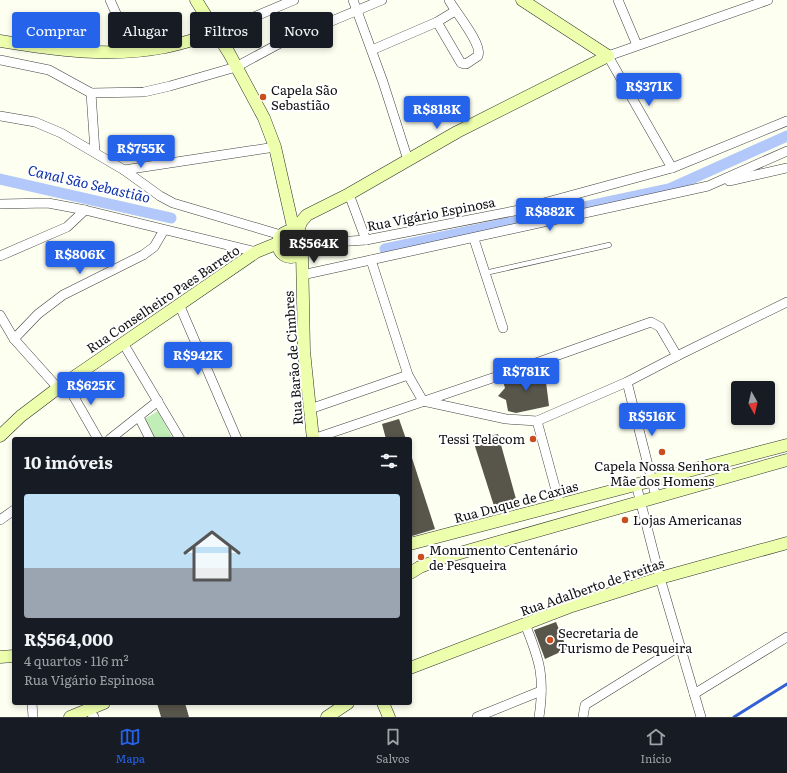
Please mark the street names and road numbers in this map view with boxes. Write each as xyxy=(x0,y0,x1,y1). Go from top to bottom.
street label: Rua Vigário Espinosa xyxy=(365,192,497,235)
street label: Rua Conselheiro Paes Barreto xyxy=(82,240,243,357)
street label: Rua Barão de Cimbres xyxy=(278,290,307,426)
street label: Rua Duque de Caxias xyxy=(452,476,580,527)
street label: Rua Adalberto de Freitas xyxy=(517,553,666,620)

